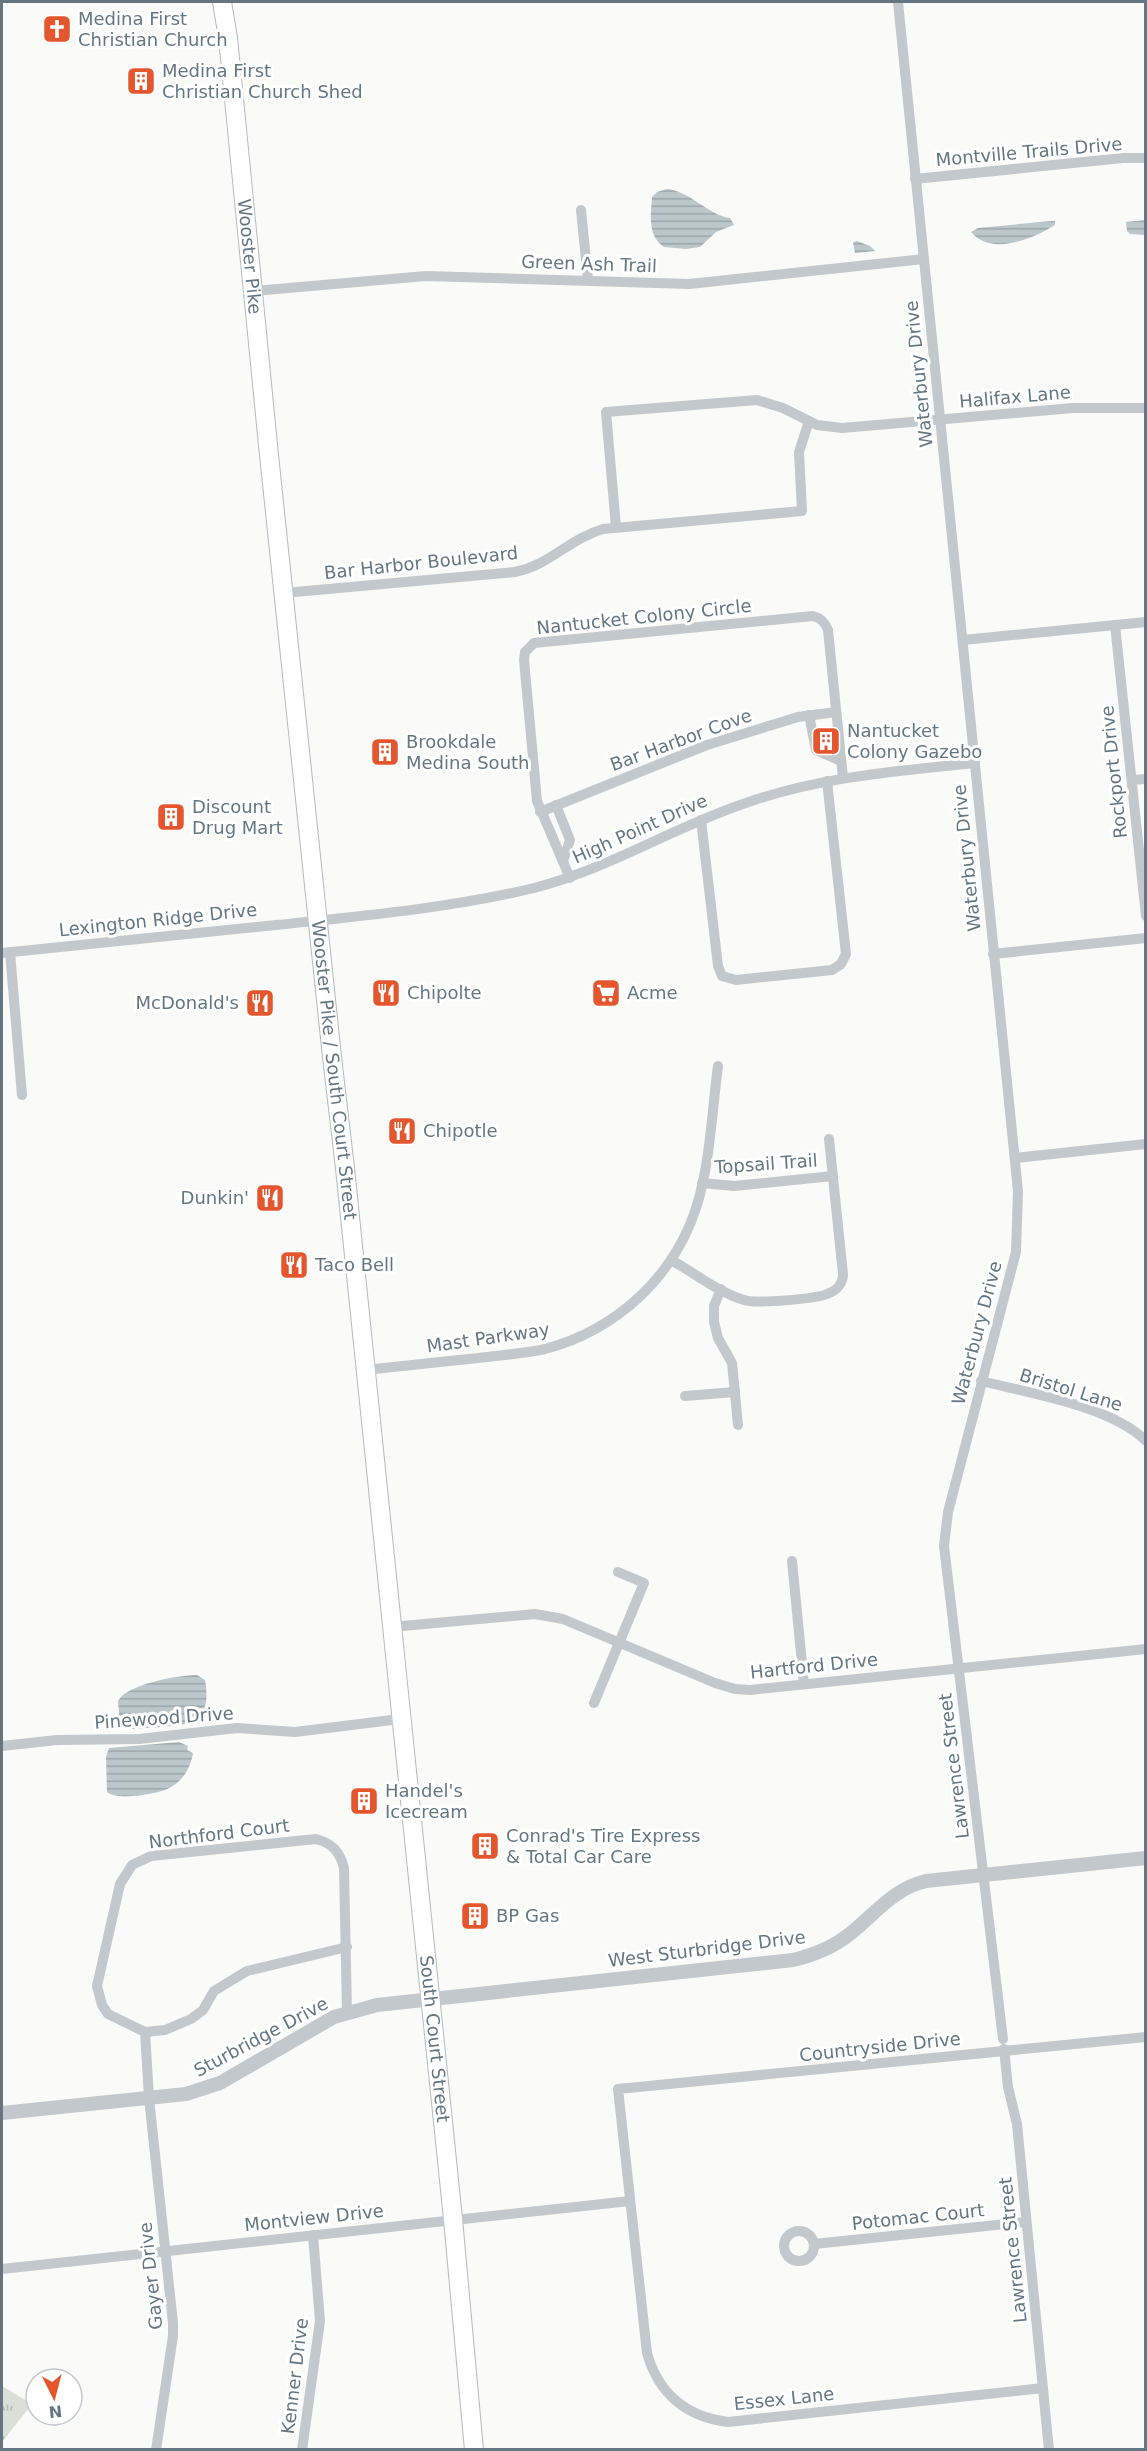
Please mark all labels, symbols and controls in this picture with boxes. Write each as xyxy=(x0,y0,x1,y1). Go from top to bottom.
place label: Medina First Christian Church xyxy=(78,8,228,50)
church icon: Medina First Christian Church xyxy=(41,13,73,45)
place label: Medina First Christian Church Shed xyxy=(162,60,363,102)
building icon: Medina First Christian Church Shed xyxy=(125,65,157,97)
street label: Montville Trails Drive xyxy=(935,133,1123,170)
street label: Wooster Pike xyxy=(234,198,266,315)
street label: Green Ash Trail xyxy=(521,251,657,276)
street label: Waterbury Drive xyxy=(900,299,937,449)
street label: Halifax Lane xyxy=(958,381,1072,412)
street label: Bar Harbor Boulevard xyxy=(323,542,519,583)
street label: Nantucket Colony Circle xyxy=(536,595,752,638)
street label: Bar Harbor Cove xyxy=(607,704,755,775)
street label: Rockport Drive xyxy=(1096,705,1131,840)
place label: Nantucket Colony Gazebo xyxy=(847,720,982,762)
building icon: Nantucket Colony Gazebo xyxy=(810,725,842,757)
place label: Brookdale Medina South xyxy=(406,731,530,773)
building icon: Brookdale Medina South xyxy=(369,736,401,768)
street label: Waterbury Drive xyxy=(948,783,985,933)
street label: High Point Drive xyxy=(569,789,711,868)
place label: Discount Drug Mart xyxy=(192,796,283,838)
building icon: Discount Drug Mart xyxy=(155,801,187,833)
street label: Lexington Ridge Drive xyxy=(58,899,258,940)
street label: Wooster Pike / South Court Street xyxy=(308,919,361,1221)
restaurant icon: Chipolte xyxy=(370,977,402,1009)
supermarket icon: Acme xyxy=(590,977,622,1009)
place label: Chipolte xyxy=(407,982,482,1003)
place label: Acme xyxy=(627,982,678,1003)
restaurant icon: McDonald's xyxy=(244,987,276,1019)
place label: McDonald's xyxy=(136,992,239,1013)
restaurant icon: Chipotle xyxy=(386,1115,418,1147)
place label: Chipotle xyxy=(423,1120,498,1141)
street label: Topsail Trail xyxy=(713,1149,818,1178)
restaurant icon: Dunkin' xyxy=(254,1182,286,1214)
place label: Dunkin' xyxy=(181,1187,249,1208)
restaurant icon: Taco Bell xyxy=(278,1249,310,1281)
place label: Taco Bell xyxy=(314,1254,394,1275)
street label: Waterbury Drive xyxy=(947,1259,1006,1407)
street label: Mast Parkway xyxy=(425,1318,551,1357)
street label: Bristol Lane xyxy=(1017,1364,1125,1415)
street label: Hartford Drive xyxy=(749,1648,879,1683)
street label: Lawrence Street xyxy=(934,1692,973,1840)
street label: Pinewood Drive xyxy=(93,1702,234,1733)
place label: Handel's Icecream xyxy=(385,1780,468,1822)
building icon: Handel's Icecream xyxy=(348,1785,380,1817)
street label: Northford Court xyxy=(147,1814,290,1853)
place label: Conrad's Tire Express & Total Car Care xyxy=(506,1825,700,1867)
building icon: Conrad's Tire Express & Total Car Care xyxy=(469,1830,501,1862)
building icon: BP Gas xyxy=(459,1900,491,1932)
place label: BP Gas xyxy=(496,1905,559,1926)
street label: West Sturbridge Drive xyxy=(607,1926,807,1971)
street label: South Court Street xyxy=(416,1954,454,2123)
street label: Sturbridge Drive xyxy=(190,1992,331,2081)
street label: Countryside Drive xyxy=(798,2028,962,2065)
street label: Lawrence Street xyxy=(994,2176,1031,2324)
street label: Potomac Court xyxy=(851,2199,985,2234)
street label: Montview Drive xyxy=(243,2200,385,2235)
street label: Gayer Drive xyxy=(134,2221,167,2331)
street label: Kenner Drive xyxy=(277,2317,312,2435)
north arrow xyxy=(24,2367,84,2427)
street label: Essex Lane xyxy=(733,2383,835,2414)
text: N xyxy=(48,2401,63,2422)

